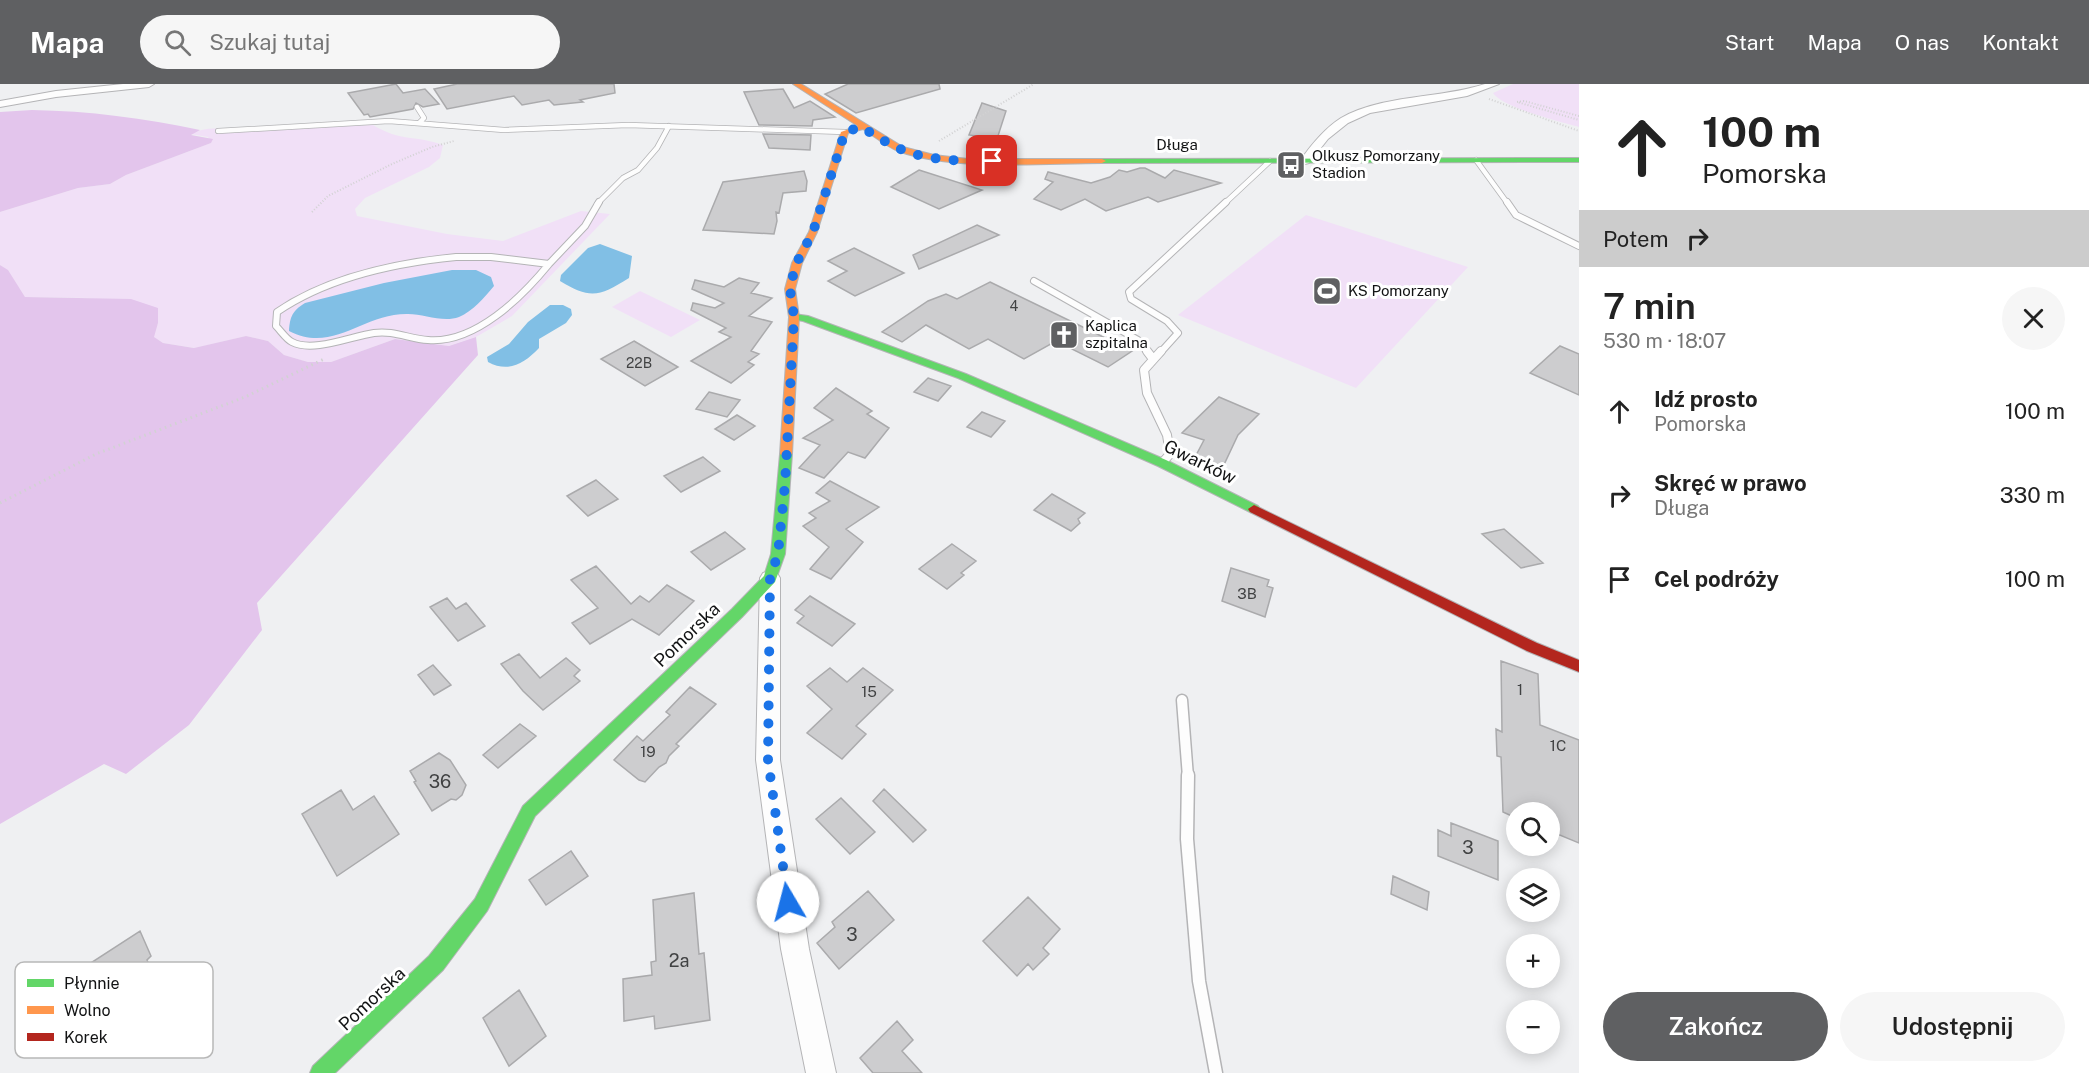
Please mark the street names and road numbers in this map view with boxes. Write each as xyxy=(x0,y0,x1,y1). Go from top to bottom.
street label: Długa xyxy=(1156,136,1198,153)
street label: Gwarków xyxy=(1161,435,1240,488)
street label: Pomorska xyxy=(649,598,724,671)
street label: Pomorska xyxy=(334,963,409,1035)

